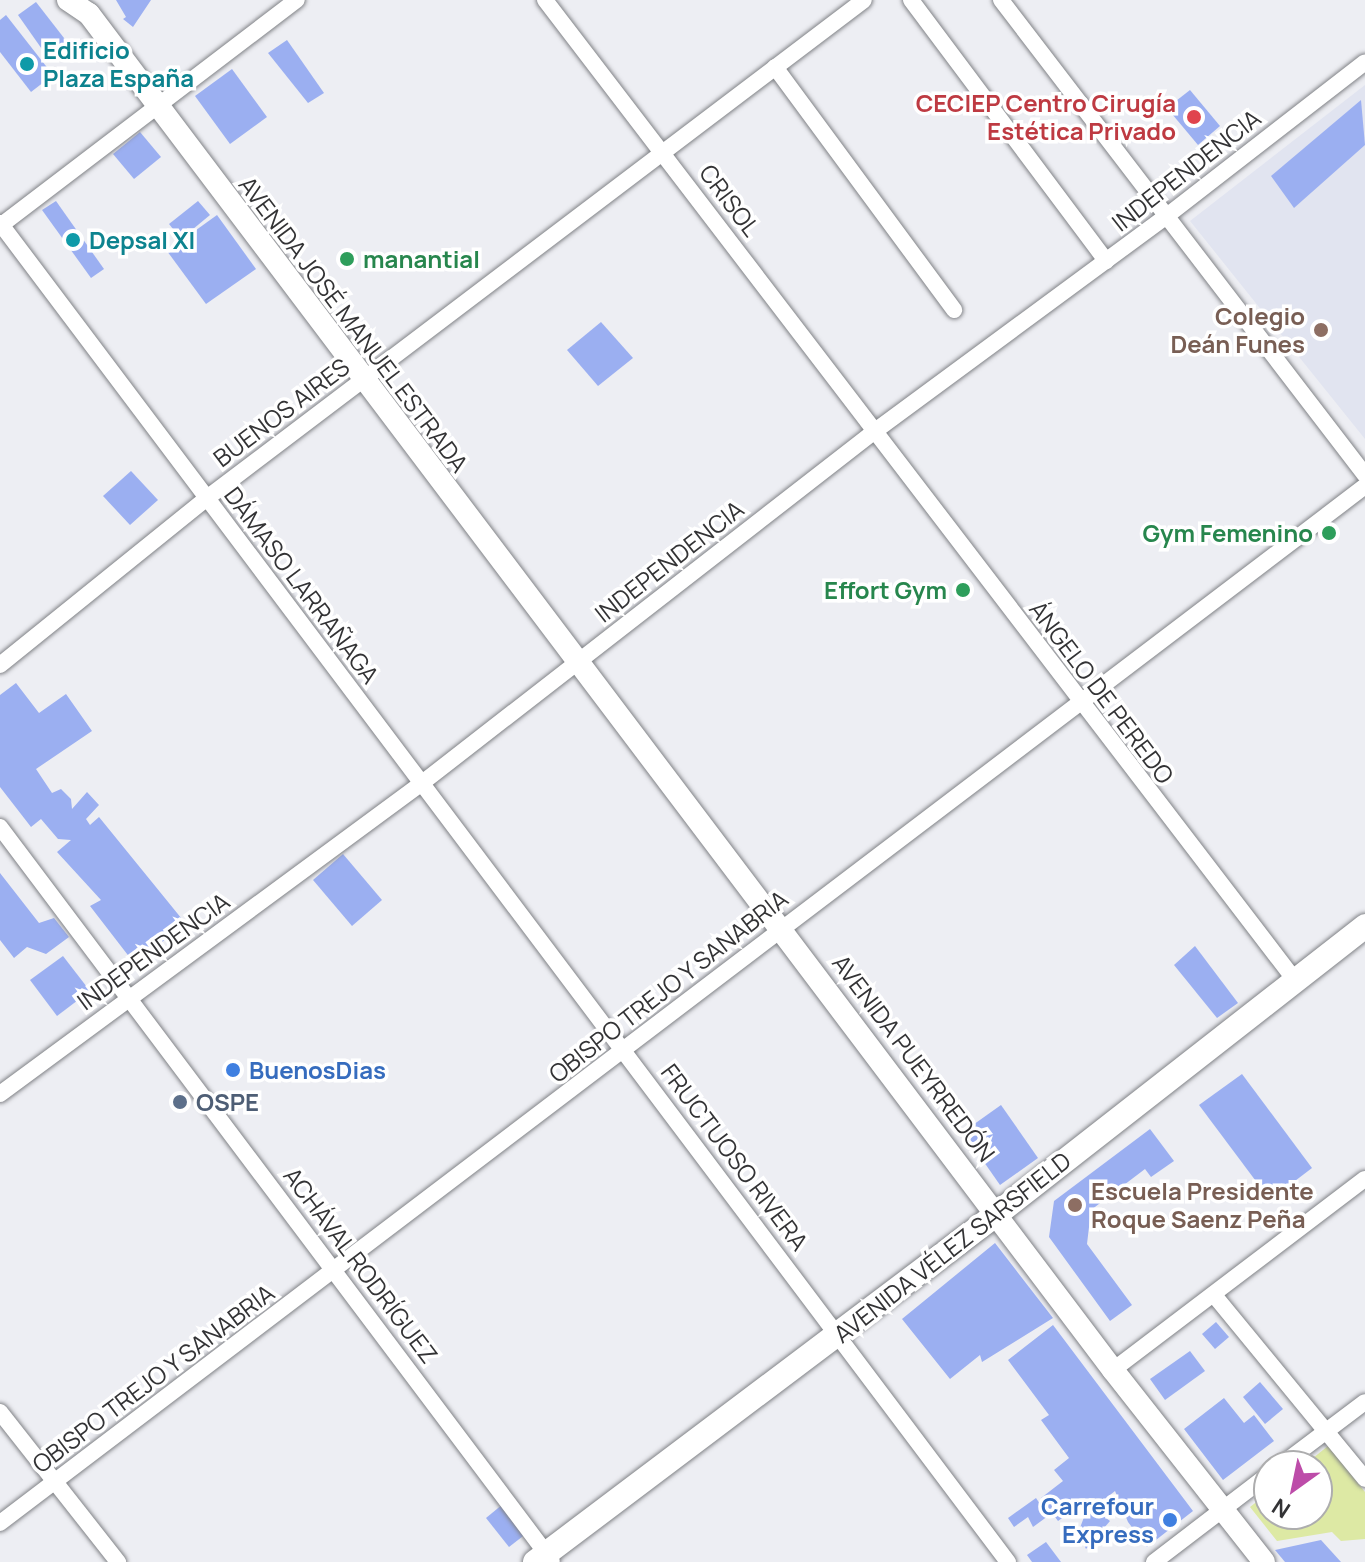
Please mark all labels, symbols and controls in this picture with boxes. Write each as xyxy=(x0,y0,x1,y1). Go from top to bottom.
place label: Edificio Plaza España xyxy=(43,36,194,92)
marker: Edificio Plaza España xyxy=(18,55,36,73)
place label: CECIEP Centro Cirugía Estética Privado xyxy=(916,89,1176,145)
street label: INDEPENDENCIA xyxy=(1106,103,1266,237)
marker: CECIEP Centro Cirugía Estética Privado xyxy=(1183,106,1205,128)
street label: CRISOL xyxy=(694,158,766,242)
street label: AVENIDA JOSÉ MANUEL ESTRADA xyxy=(233,170,475,478)
place label: Depsal XI xyxy=(89,226,195,254)
marker: Depsal XI xyxy=(64,231,82,249)
place label: manantial xyxy=(363,245,480,273)
marker: manantial xyxy=(338,250,356,268)
place label: Colegio Deán Funes xyxy=(1171,302,1305,358)
marker: Colegio Deán Funes xyxy=(1312,321,1330,339)
street label: BUENOS AIRES xyxy=(207,352,355,472)
street label: DÁMASO LARRAÑAGA xyxy=(219,481,385,689)
street label: INDEPENDENCIA xyxy=(589,494,749,628)
place label: Gym Femenino xyxy=(1142,519,1313,547)
marker: Gym Femenino xyxy=(1320,524,1338,542)
place label: Effort Gym xyxy=(824,576,947,604)
marker: Effort Gym xyxy=(954,581,972,599)
street label: ÁNGELO DE PEREDO xyxy=(1024,595,1180,789)
street label: OBISPO TREJO Y SANABRIA xyxy=(543,884,793,1088)
street label: INDEPENDENCIA xyxy=(71,886,235,1016)
street label: AVENIDA PUEYRREDÓN xyxy=(827,949,1001,1167)
place label: BuenosDias xyxy=(249,1056,386,1084)
street label: FRUCTUOSO RIVERA xyxy=(656,1058,814,1256)
marker: BuenosDias xyxy=(224,1061,242,1079)
place label: OSPE xyxy=(196,1088,259,1116)
marker: OSPE xyxy=(171,1093,189,1111)
street label: AVENIDA VÉLEZ SARSFIELD xyxy=(828,1146,1076,1348)
street label: ACHÁVAL RODRÍGUEZ xyxy=(278,1161,444,1369)
place label: Escuela Presidente Roque Saenz Peña xyxy=(1091,1177,1314,1233)
marker: Escuela Presidente Roque Saenz Peña xyxy=(1066,1196,1084,1214)
street label: OBISPO TREJO Y SANABRIA xyxy=(26,1277,280,1479)
north arrow xyxy=(1253,1450,1333,1530)
place label: Carrefour Express xyxy=(1041,1492,1154,1548)
text: N xyxy=(1266,1492,1296,1525)
marker: Carrefour Express xyxy=(1161,1511,1179,1529)

